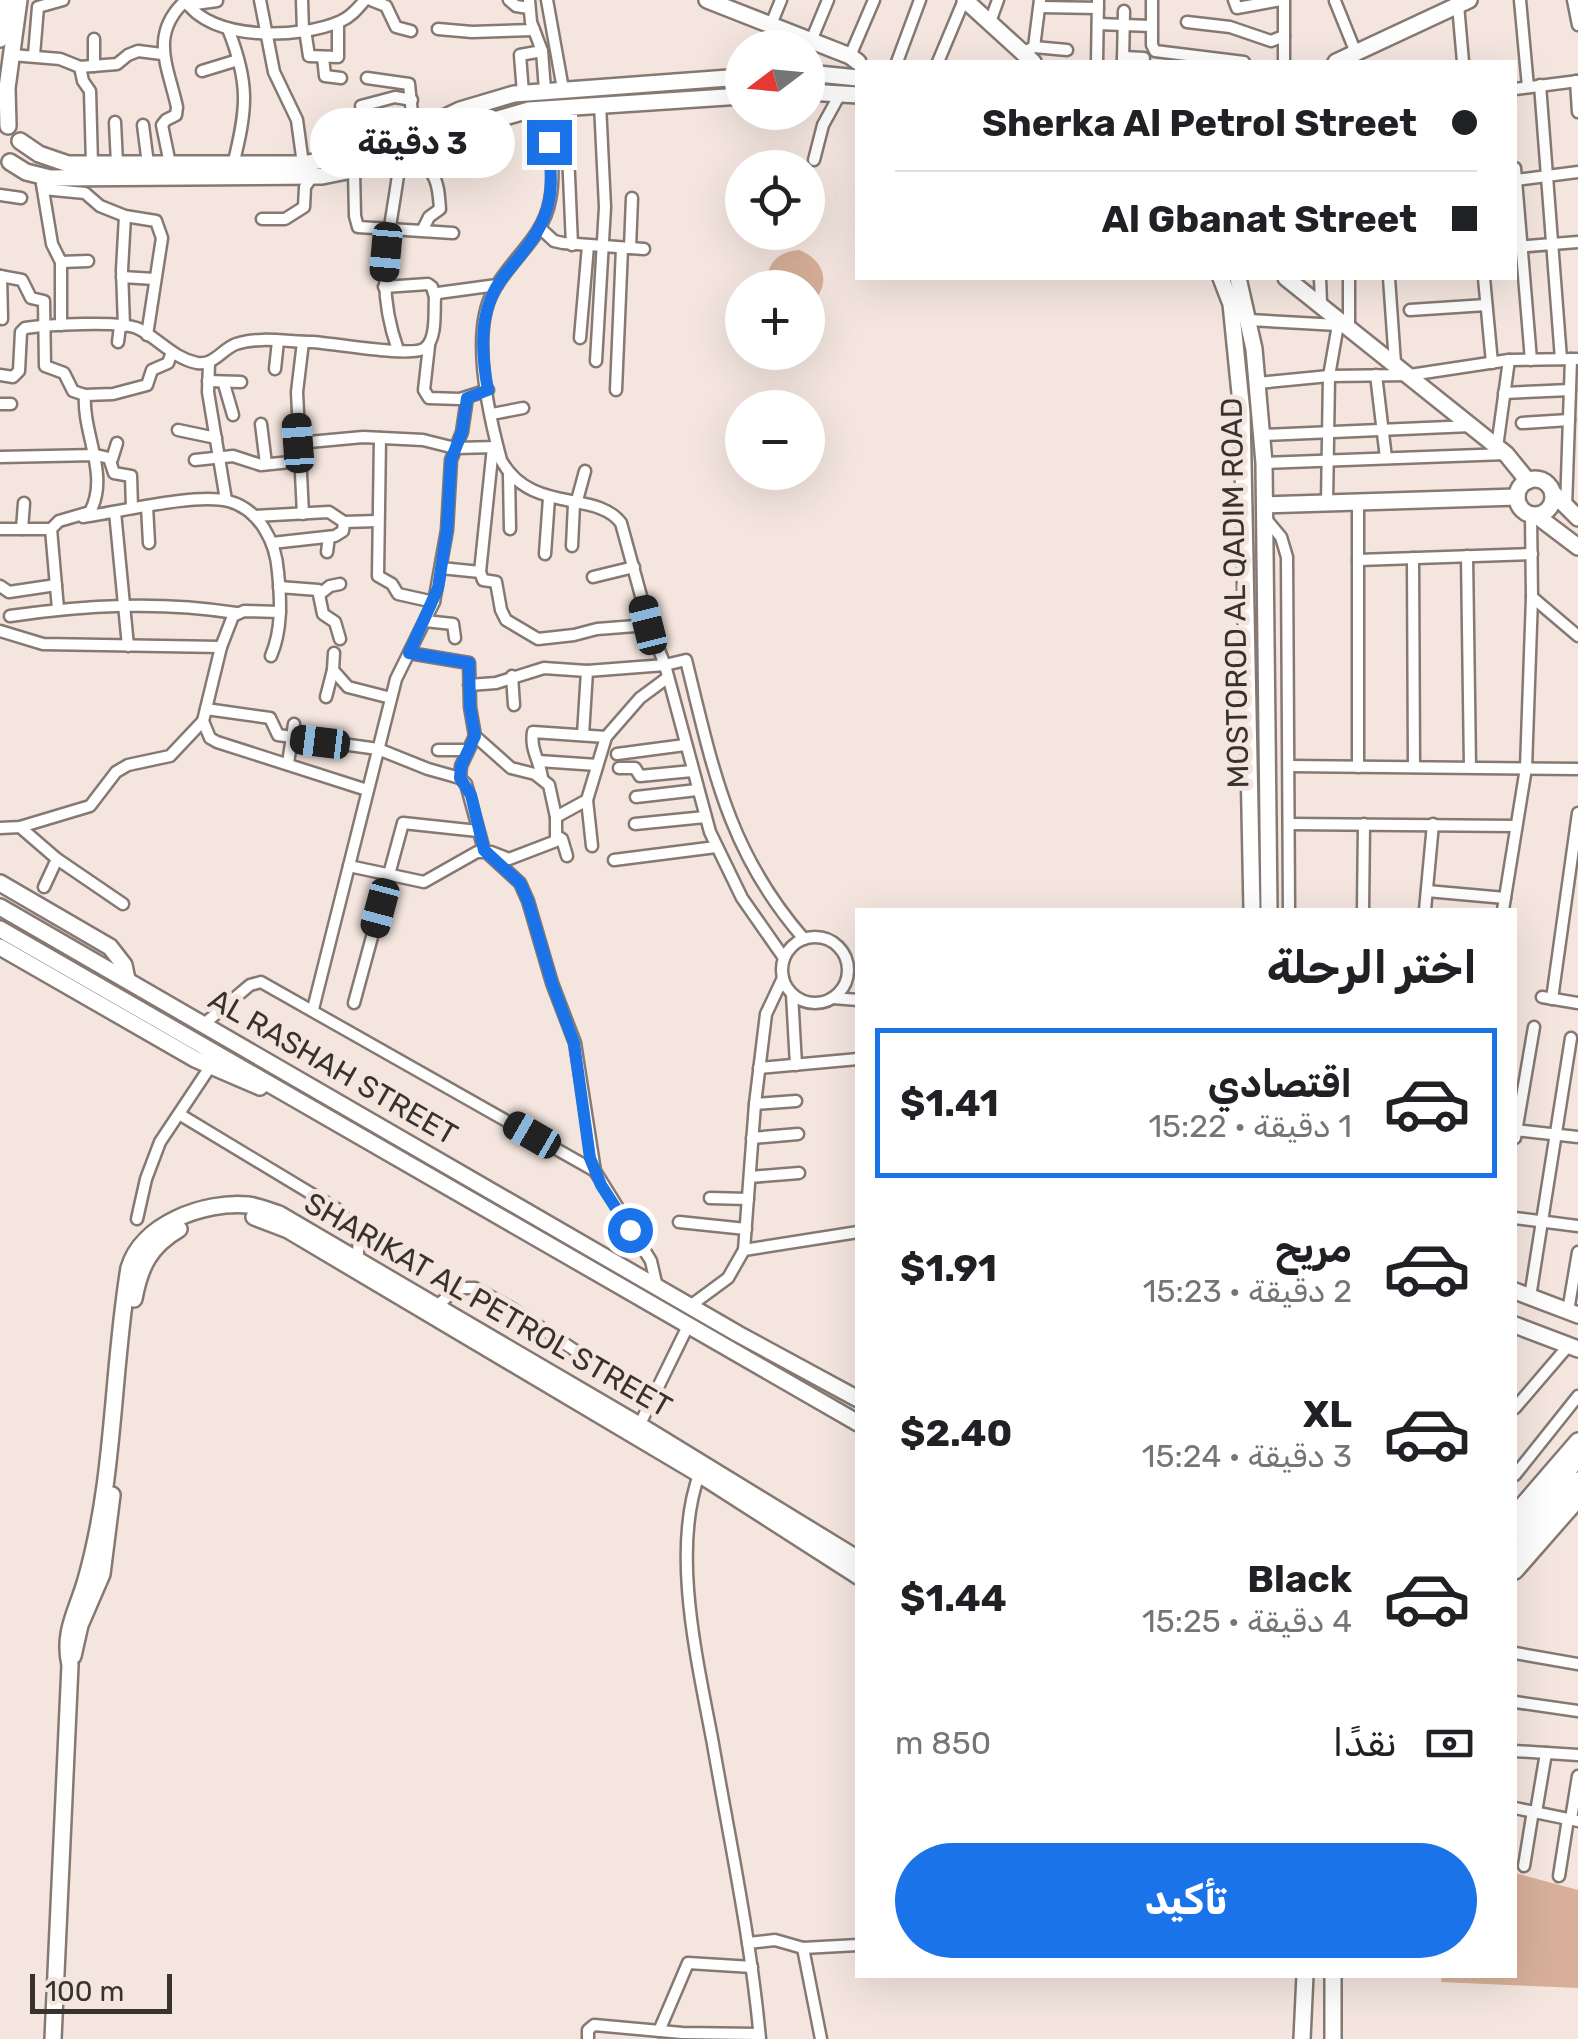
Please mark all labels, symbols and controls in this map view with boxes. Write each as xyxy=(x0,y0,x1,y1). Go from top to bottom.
north arrow xyxy=(725,30,825,130)
map controls xyxy=(725,30,825,490)
text: Sherka Al Petrol Street xyxy=(982,100,1417,146)
callout: 3 دقيقة xyxy=(309,107,514,177)
route end xyxy=(527,120,572,165)
text: 3 دقيقة xyxy=(357,124,468,162)
button: locate xyxy=(725,150,825,250)
text: Al Gbanat Street xyxy=(1102,196,1417,242)
car xyxy=(368,221,404,283)
button: + xyxy=(725,270,825,370)
button: − xyxy=(725,390,825,490)
street label: MOSTOROD AL QADIM ROAD xyxy=(1214,397,1256,789)
car xyxy=(281,412,315,474)
car xyxy=(626,592,670,658)
car xyxy=(288,723,352,761)
car xyxy=(358,875,402,941)
text: اختر الرحلة xyxy=(1267,941,1477,994)
street label: AL RASHAH STREET xyxy=(202,981,464,1153)
icon: car xyxy=(1382,1058,1472,1148)
text: اقتصادي xyxy=(1208,1061,1352,1107)
text: $1.41 xyxy=(900,1080,999,1126)
car xyxy=(499,1107,565,1163)
text: 1 دقيقة · 15:22 xyxy=(1148,1107,1352,1145)
street label: SHARIKAT AL PETROL STREET xyxy=(298,1185,678,1425)
route start xyxy=(608,1208,653,1253)
icon: car xyxy=(1382,1223,1472,1313)
text: مريح xyxy=(1275,1226,1352,1272)
text: $1.91 xyxy=(900,1245,997,1291)
text: 2 دقيقة · 15:23 xyxy=(1143,1272,1352,1310)
icon: car xyxy=(1382,1388,1472,1478)
text: XL xyxy=(1303,1391,1352,1437)
text: $2.40 xyxy=(900,1410,1012,1456)
text: 3 دقيقة · 15:24 xyxy=(1142,1437,1352,1475)
icon: car xyxy=(1382,1553,1472,1643)
text: Black xyxy=(1247,1556,1352,1602)
text: $1.44 xyxy=(900,1575,1007,1621)
text: 4 دقيقة · 15:25 xyxy=(1142,1602,1352,1640)
icon: cash xyxy=(1422,1716,1477,1771)
text: نقدًا xyxy=(1333,1720,1397,1766)
text: 850 m xyxy=(895,1724,991,1762)
button: تأكيد xyxy=(895,1843,1477,1958)
scale bar xyxy=(30,1969,172,2014)
text: 100 m xyxy=(45,1975,124,2008)

